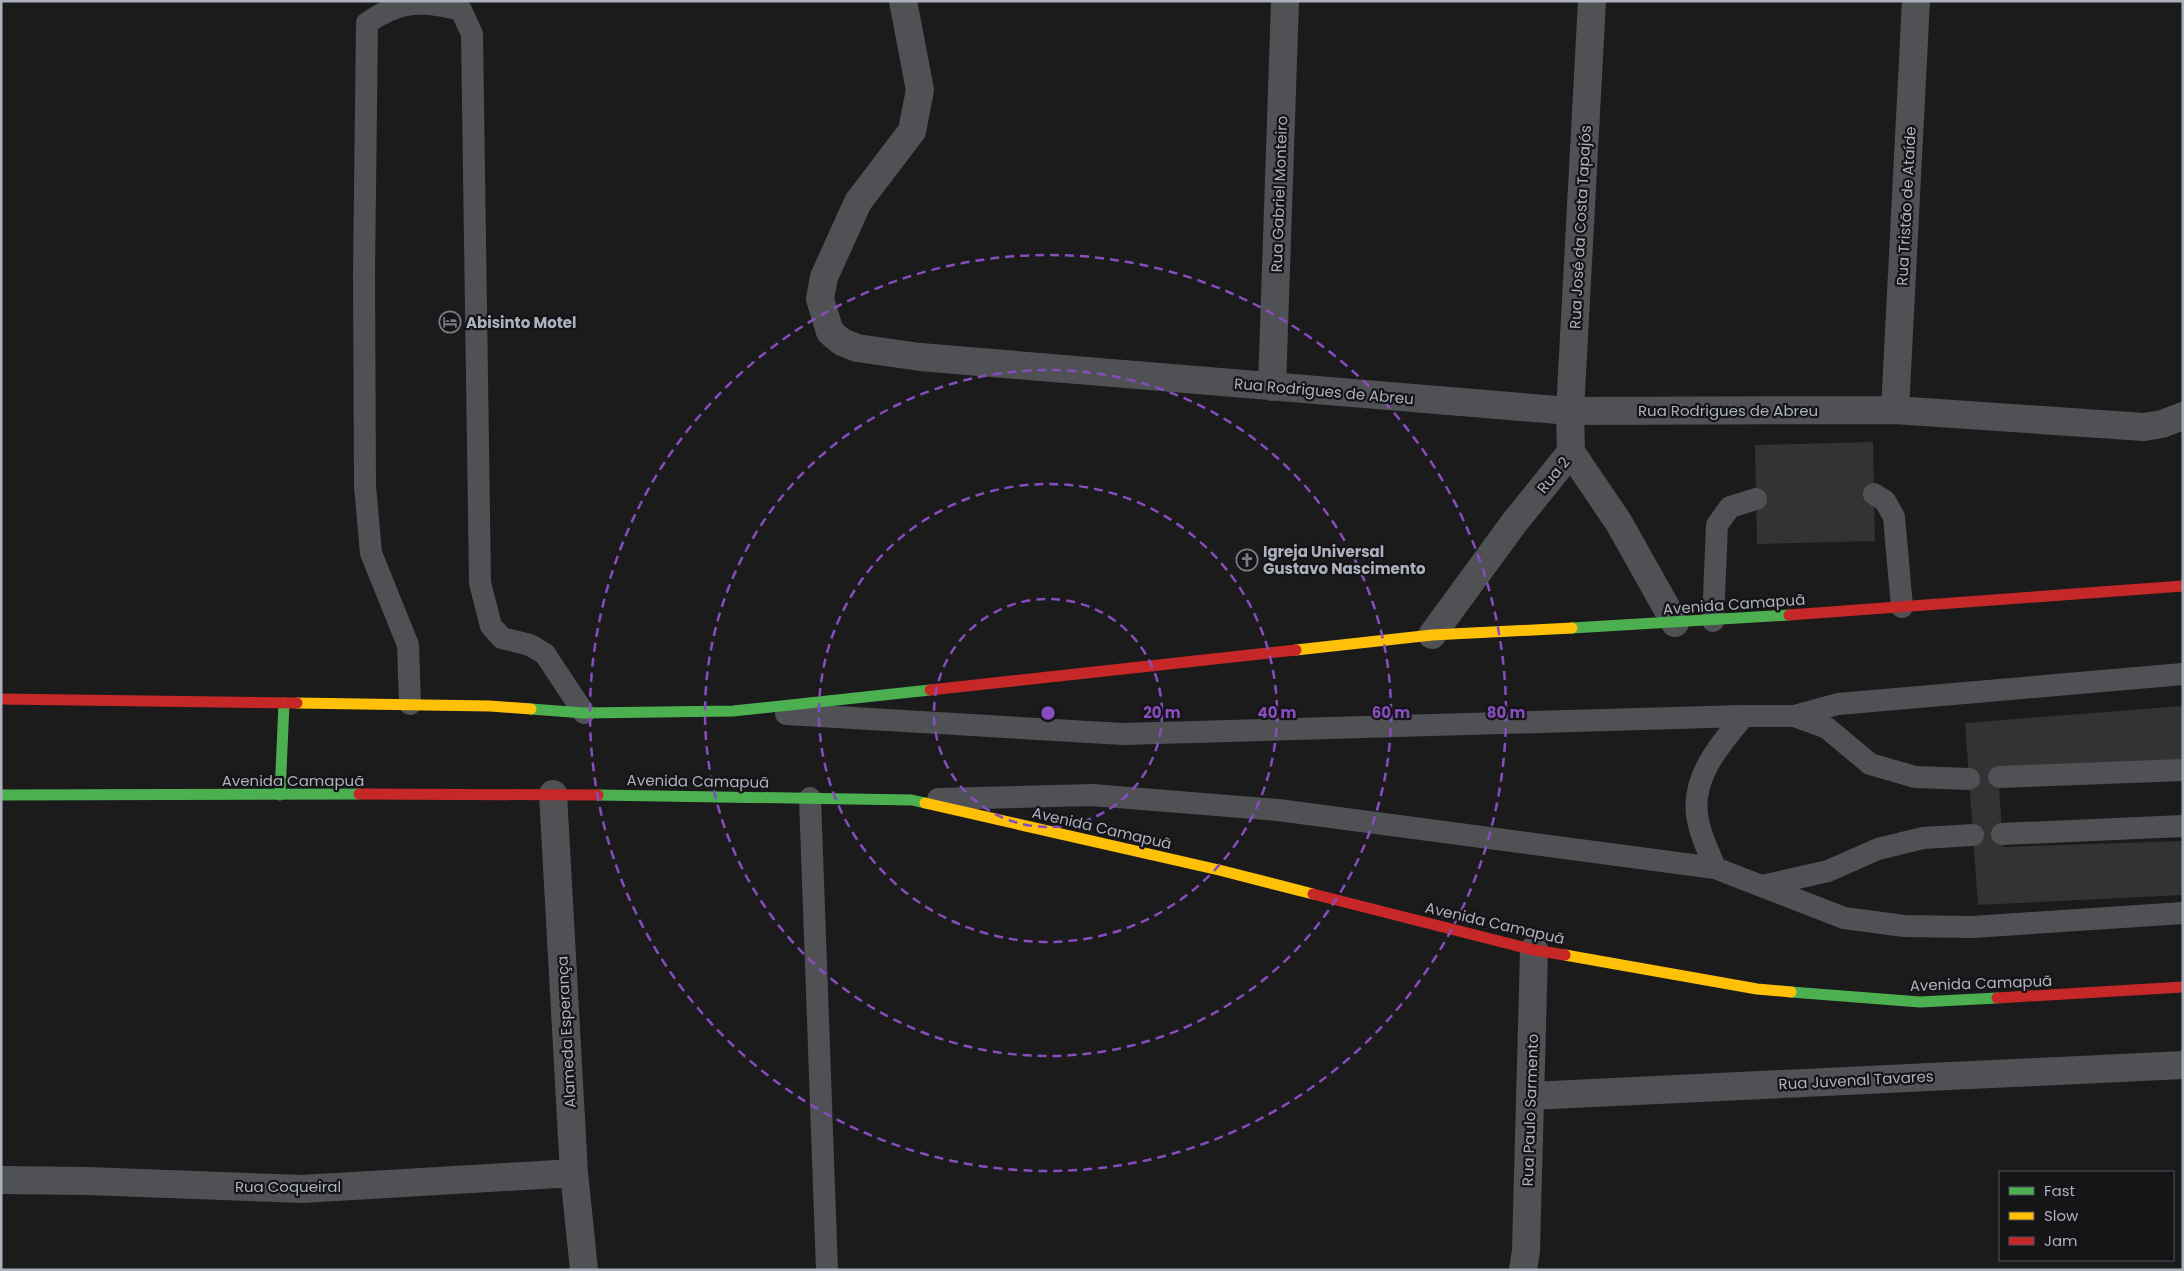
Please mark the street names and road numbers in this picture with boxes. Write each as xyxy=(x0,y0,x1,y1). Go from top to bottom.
street label: Rua Gabriel Monteiro xyxy=(1266,115,1292,273)
street label: Rua José da Costa Tapajós xyxy=(1564,124,1596,329)
street label: Rua Tristão de Ataíde xyxy=(1891,126,1921,286)
street label: Rua Rodrigues de Abreu xyxy=(1233,373,1415,409)
street label: Rua Rodrigues de Abreu xyxy=(1638,400,1818,421)
street label: Rua 2 xyxy=(1532,452,1574,498)
street label: Avenida Camapuã xyxy=(1662,589,1806,619)
street label: Avenida Camapuã xyxy=(627,769,769,793)
street label: Avenida Camapuã xyxy=(222,770,364,791)
street label: Avenida Camapuã xyxy=(1030,802,1174,854)
street label: Avenida Camapuã xyxy=(1423,897,1567,949)
street label: Alameda Esperança xyxy=(552,955,580,1109)
street label: Avenida Camapuã xyxy=(1909,970,2053,996)
street label: Rua Paulo Sarmento xyxy=(1517,1033,1543,1187)
street label: Rua Juvenal Tavares xyxy=(1778,1065,1934,1095)
street label: Rua Coqueiral xyxy=(235,1176,341,1197)

